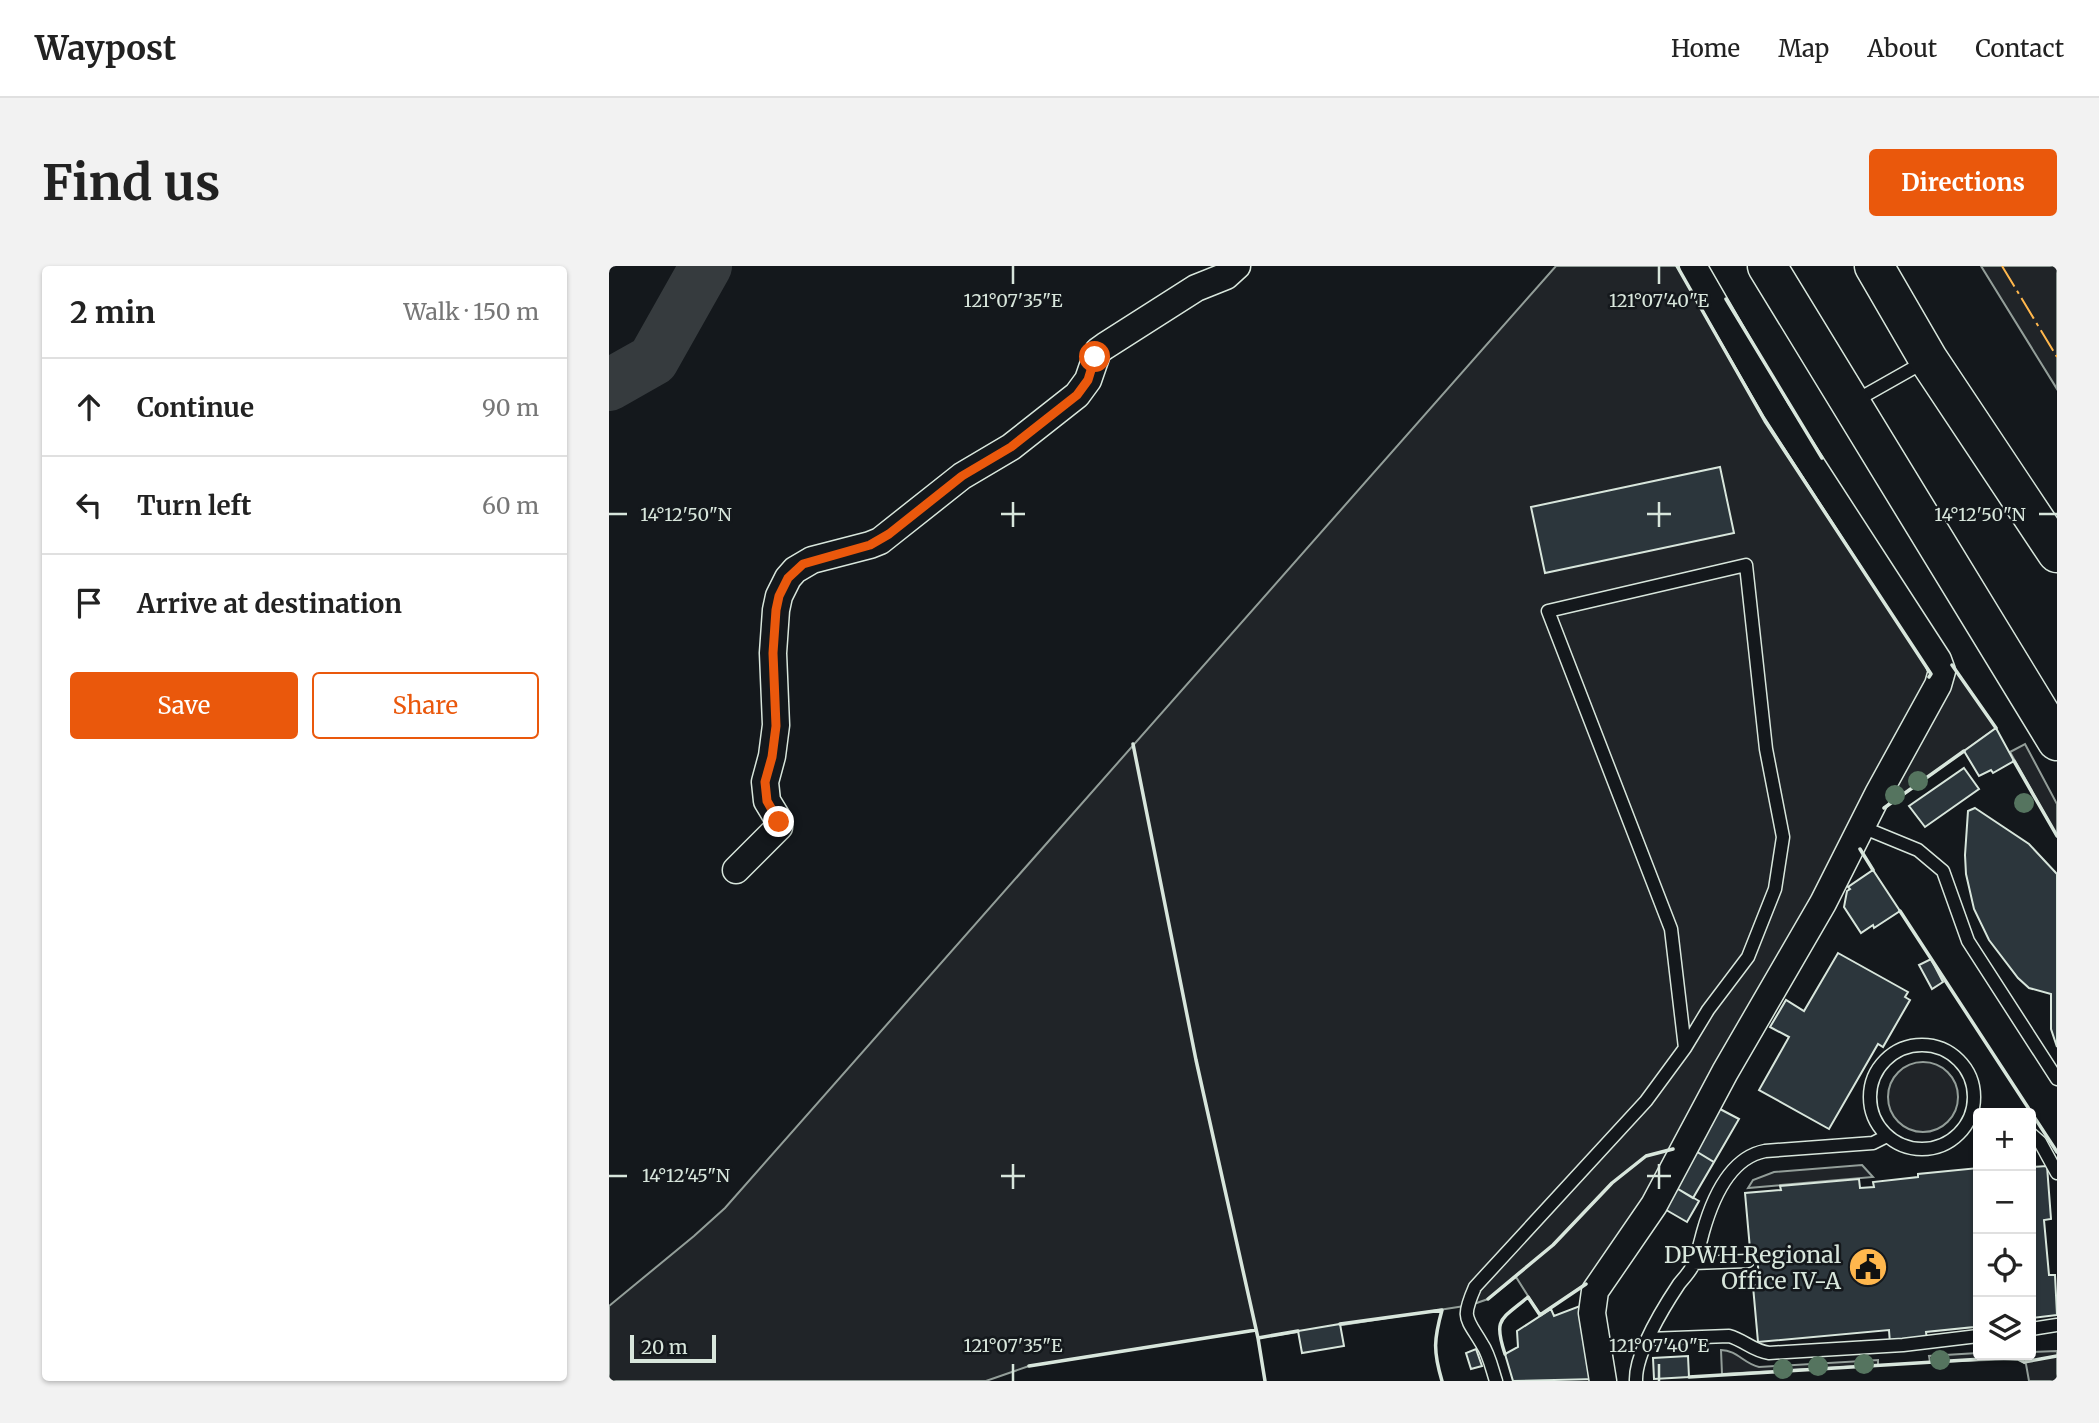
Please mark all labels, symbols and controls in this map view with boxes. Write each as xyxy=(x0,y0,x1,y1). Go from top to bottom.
text: Waypost xyxy=(35,28,176,69)
text: Home xyxy=(1671,33,1740,64)
text: Map xyxy=(1778,33,1829,64)
text: About xyxy=(1867,33,1937,64)
text: Contact xyxy=(1975,33,2064,64)
button: Directions xyxy=(1869,149,2057,216)
text: Find us xyxy=(42,152,220,213)
text: 121°07'35"E xyxy=(964,289,1063,312)
text: 121°07'40"E xyxy=(1609,289,1710,312)
text: 2 min xyxy=(70,293,155,331)
text: Walk · 150 m xyxy=(403,297,539,326)
route start xyxy=(1079,341,1110,372)
icon: ahead xyxy=(70,388,108,426)
text: Continue xyxy=(137,391,254,424)
text: 90 m xyxy=(482,393,539,422)
icon: left xyxy=(70,486,108,524)
text: Turn left xyxy=(137,489,251,522)
text: 60 m xyxy=(482,491,539,520)
text: 14°12'50"N xyxy=(640,503,732,526)
text: 14°12'50"N xyxy=(1934,503,2026,526)
icon: arrive xyxy=(70,584,108,622)
text: Arrive at destination xyxy=(137,587,402,620)
button: Save xyxy=(70,672,298,739)
button: Share xyxy=(312,672,539,739)
route end xyxy=(763,806,794,837)
map controls xyxy=(1973,1108,2036,1360)
button: + xyxy=(1973,1108,2036,1171)
text: 14°12'45"N xyxy=(642,1164,730,1187)
button: − xyxy=(1973,1171,2036,1234)
button: locate xyxy=(1973,1234,2036,1297)
place label: DPWH Regional Office IV-A xyxy=(1664,1240,1842,1295)
public building icon: DPWH Regional Office IV-A xyxy=(1847,1246,1889,1288)
button: layers xyxy=(1973,1297,2036,1360)
scale bar xyxy=(630,1332,716,1364)
text: 121°07'35"E xyxy=(964,1334,1063,1357)
text: 121°07'40"E xyxy=(1609,1334,1710,1357)
text: 20 m xyxy=(641,1335,688,1359)

